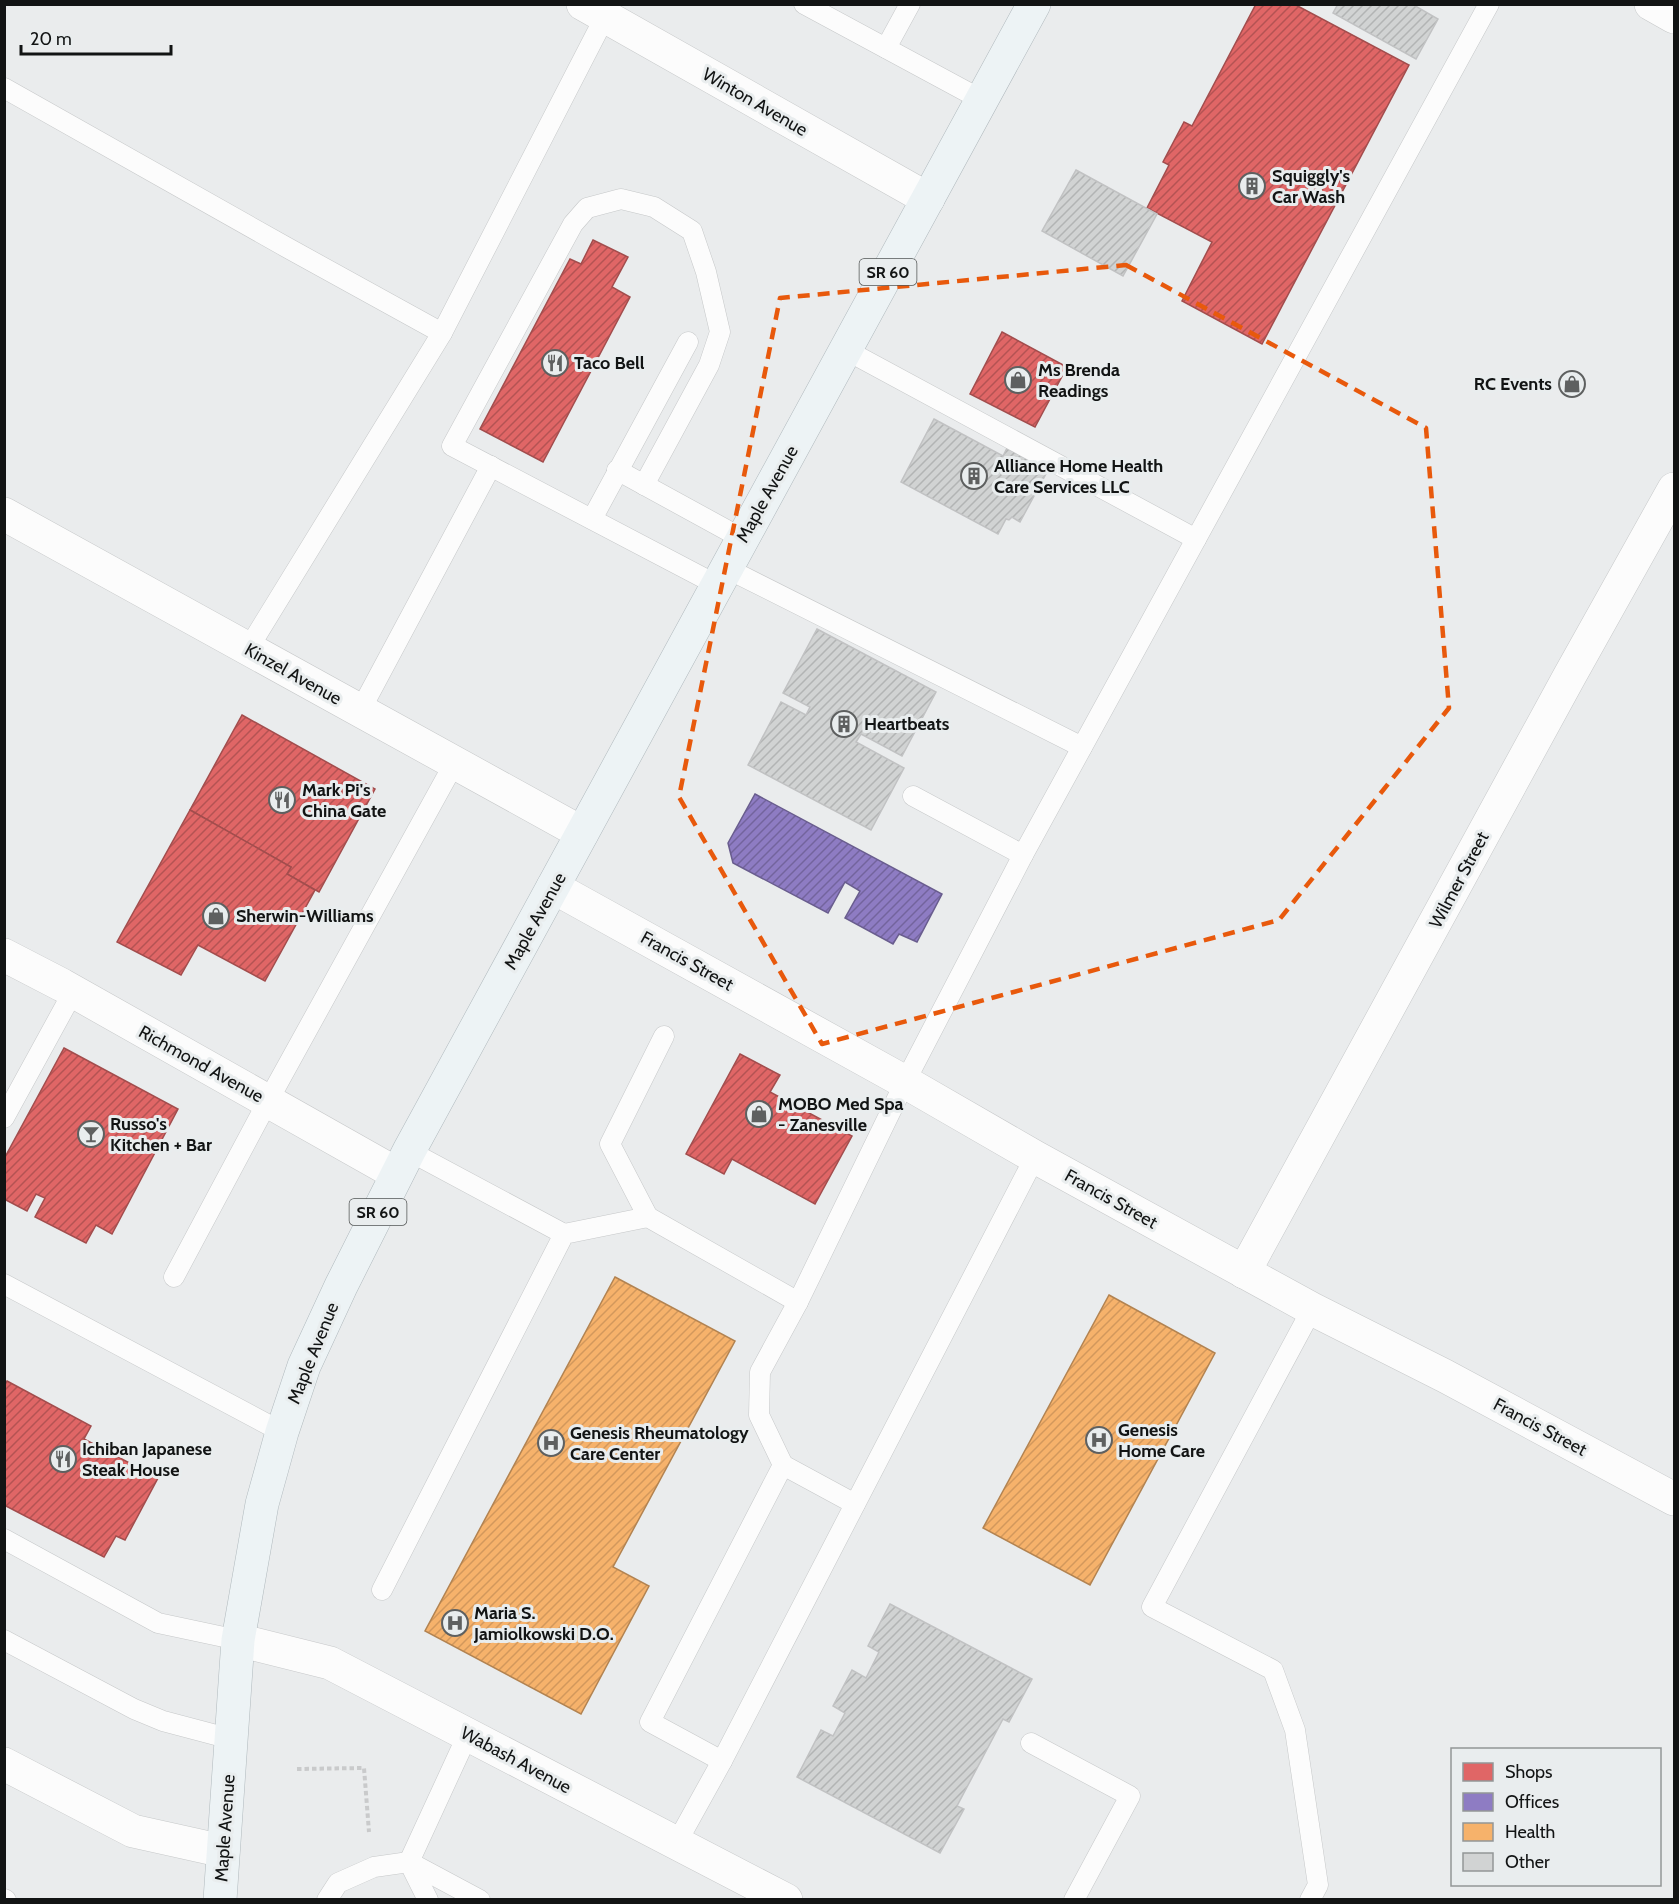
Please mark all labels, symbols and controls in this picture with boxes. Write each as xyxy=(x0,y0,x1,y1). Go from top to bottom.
scale bar xyxy=(21,18,171,56)
text: 20 m xyxy=(30,28,72,50)
street label: Winton Avenue xyxy=(699,63,811,141)
place label: Squiggly's Car Wash xyxy=(1272,165,1350,208)
building icon: Squiggly's Car Wash xyxy=(1237,171,1267,201)
road number: SR 60 xyxy=(860,259,916,285)
restaurant icon: Taco Bell xyxy=(540,348,570,378)
place label: Taco Bell xyxy=(574,352,645,374)
place label: Ms Brenda Readings xyxy=(1038,359,1120,402)
shop icon: Ms Brenda Readings xyxy=(1003,365,1033,395)
shop icon: RC Events xyxy=(1557,369,1587,399)
place label: RC Events xyxy=(1474,373,1552,395)
street label: Maple Avenue xyxy=(731,442,803,546)
place label: Alliance Home Health Care Services LLC xyxy=(994,455,1163,498)
building icon: Alliance Home Health Care Services LLC xyxy=(959,461,989,491)
street label: Kinzel Avenue xyxy=(241,638,345,710)
building icon: Heartbeats xyxy=(829,709,859,739)
place label: Heartbeats xyxy=(864,713,950,735)
place label: Mark Pi's China Gate xyxy=(302,779,386,822)
restaurant icon: Mark Pi's China Gate xyxy=(267,785,297,815)
street label: Wilmer Street xyxy=(1424,828,1494,932)
street label: Maple Avenue xyxy=(499,869,571,973)
shop icon: Sherwin-Williams xyxy=(201,901,231,931)
place label: Sherwin-Williams xyxy=(236,905,374,927)
street label: Francis Street xyxy=(637,927,737,995)
street label: Richmond Avenue xyxy=(135,1021,267,1107)
place label: MOBO Med Spa - Zanesville xyxy=(778,1093,904,1136)
shop icon: MOBO Med Spa - Zanesville xyxy=(744,1099,774,1129)
place label: Russo's Kitchen + Bar xyxy=(110,1113,212,1156)
bar icon: Russo's Kitchen + Bar xyxy=(76,1119,106,1149)
street label: Francis Street xyxy=(1061,1165,1161,1233)
road number: SR 60 xyxy=(350,1199,406,1225)
street label: Maple Avenue xyxy=(283,1299,343,1407)
street label: Francis Street xyxy=(1490,1393,1590,1461)
place label: Genesis Home Care xyxy=(1118,1419,1205,1462)
place label: Genesis Rheumatology Care Center xyxy=(570,1422,749,1465)
hospital icon: Genesis Home Care xyxy=(1084,1425,1114,1455)
hospital icon: Genesis Rheumatology Care Center xyxy=(536,1428,566,1458)
place label: Ichiban Japanese Steak House xyxy=(82,1438,212,1481)
restaurant icon: Ichiban Japanese Steak House xyxy=(48,1444,78,1474)
place label: Maria S. Jamiolkowski D.O. xyxy=(473,1602,614,1645)
hospital icon: Maria S. Jamiolkowski D.O. xyxy=(440,1608,470,1638)
street label: Wabash Avenue xyxy=(457,1722,575,1798)
legend xyxy=(1451,1748,1661,1886)
text: Shops xyxy=(1505,1761,1553,1783)
street label: Maple Avenue xyxy=(210,1774,240,1882)
text: Offices xyxy=(1505,1791,1559,1813)
text: Health xyxy=(1505,1821,1555,1843)
text: Other xyxy=(1505,1851,1550,1873)

